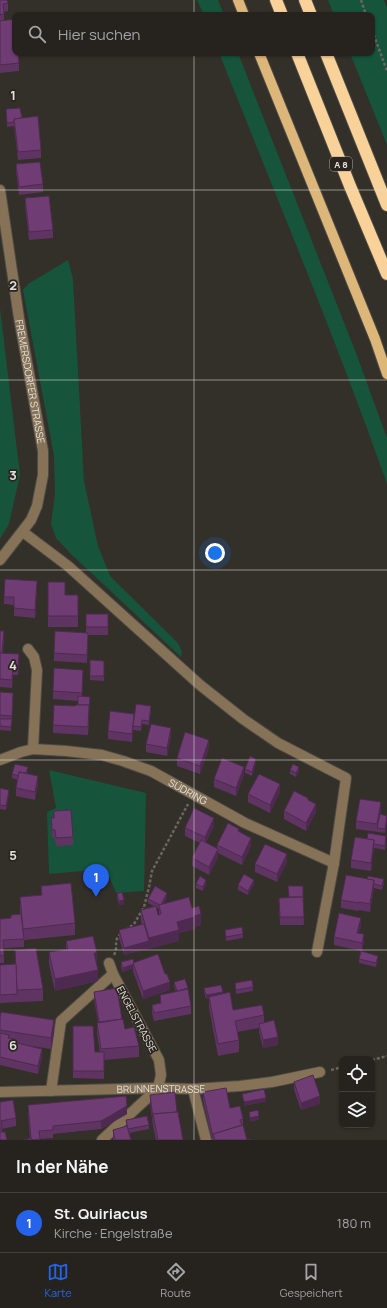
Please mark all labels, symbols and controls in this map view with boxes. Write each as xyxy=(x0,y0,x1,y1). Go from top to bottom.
search box xyxy=(12,12,375,56)
icon: search xyxy=(26,23,48,45)
text: Hier suchen xyxy=(58,24,140,45)
text: 1 xyxy=(10,86,16,104)
road number: A 8 xyxy=(330,157,352,171)
text: 2 xyxy=(9,276,17,294)
street label: FREMERSDORFER STRASSE xyxy=(12,318,49,445)
text: 3 xyxy=(9,466,17,484)
your location xyxy=(205,543,225,563)
text: 4 xyxy=(9,656,17,674)
street label: SÜDRING xyxy=(166,775,210,808)
text: 5 xyxy=(9,846,17,864)
pin: 1 xyxy=(83,864,109,897)
street label: ENGELSTRASSE xyxy=(114,983,160,1055)
text: 6 xyxy=(9,1036,17,1054)
map controls xyxy=(339,1056,375,1128)
button: locate xyxy=(339,1056,375,1092)
street label: BRUNNENSTRASSE xyxy=(117,1081,206,1096)
button: layers xyxy=(339,1092,375,1128)
text: In der Nähe xyxy=(16,1155,109,1178)
text: St. Quiriacus xyxy=(54,1203,148,1224)
text: 1 xyxy=(26,1214,32,1232)
text: 180 m xyxy=(337,1214,371,1232)
text: Kirche · Engelstraße xyxy=(54,1224,173,1242)
tab: Karte xyxy=(44,1261,72,1300)
tab: Route xyxy=(160,1261,191,1300)
tab: Gespeichert xyxy=(280,1261,343,1300)

